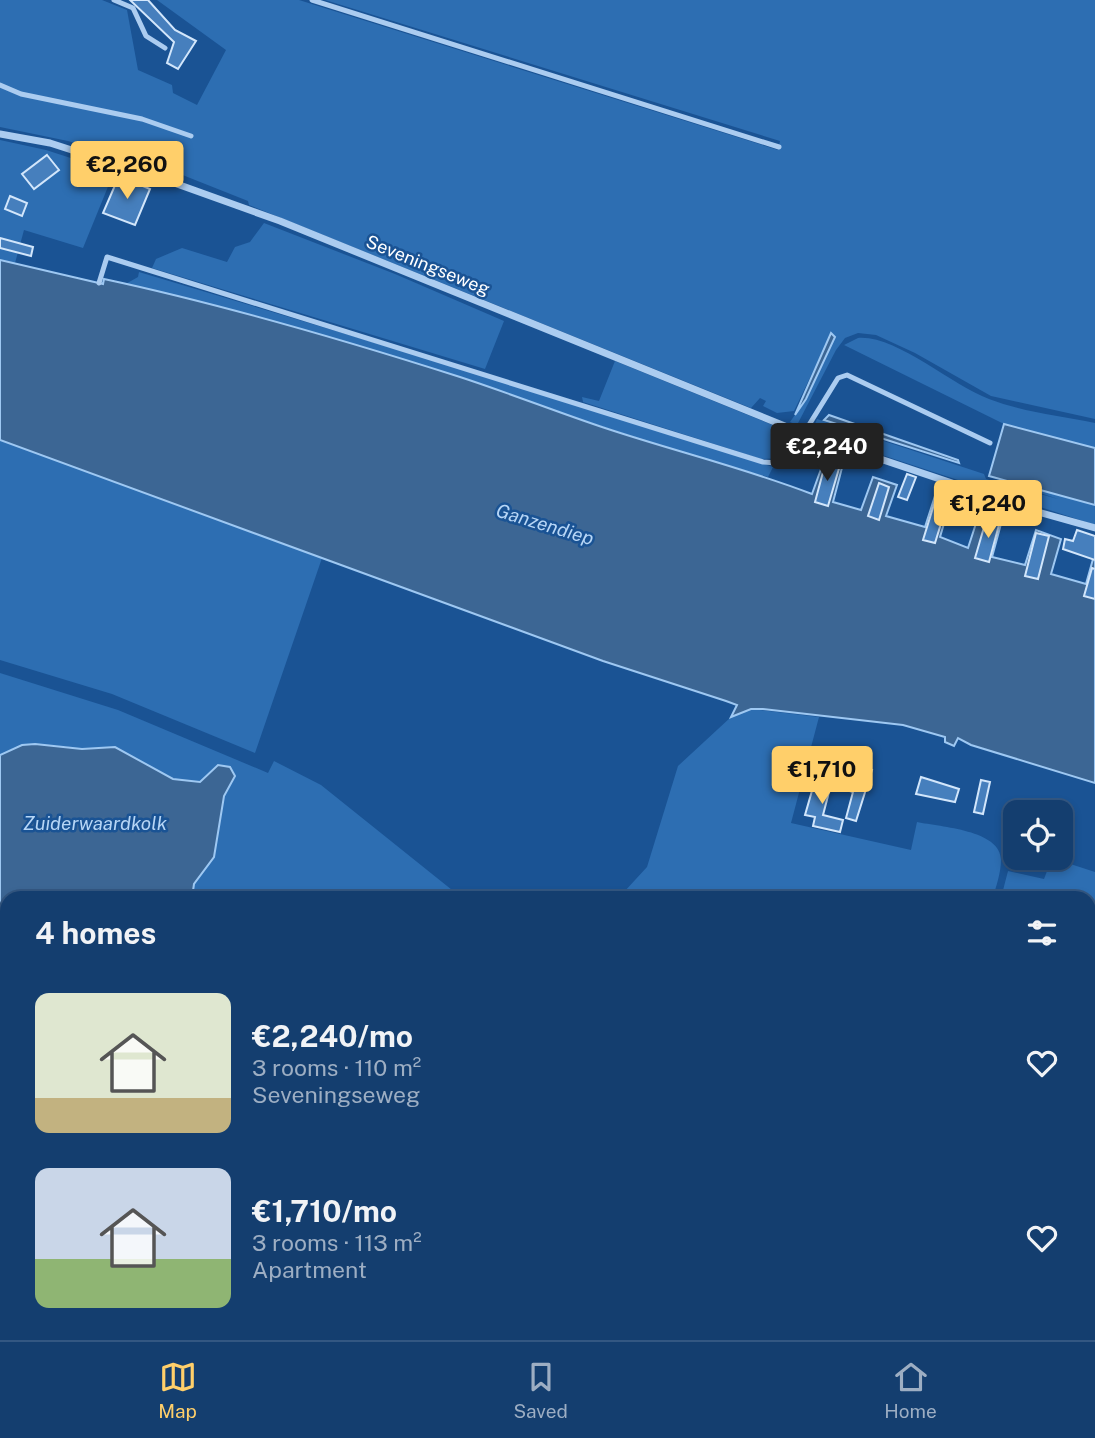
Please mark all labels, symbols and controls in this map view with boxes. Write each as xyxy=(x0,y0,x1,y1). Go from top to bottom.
pin: €2,260 xyxy=(70,142,184,201)
text: €2,260 xyxy=(87,150,167,177)
street label: Seveningseweg xyxy=(363,231,493,299)
pin: €2,240 xyxy=(770,424,884,483)
text: €2,240 xyxy=(787,432,867,459)
pin: €1,240 xyxy=(931,480,1045,540)
text: €1,240 xyxy=(950,489,1026,516)
water label: Ganzendiep xyxy=(494,499,596,549)
pin: €1,710 xyxy=(765,746,879,806)
text: €1,710 xyxy=(788,755,856,782)
map controls xyxy=(1003,800,1073,870)
button: locate xyxy=(1003,800,1073,870)
water label: Zuiderwaardkolk xyxy=(23,812,168,834)
icon: filters xyxy=(1023,914,1061,952)
text: 4 homes xyxy=(35,915,156,951)
text: €2,240/mo xyxy=(252,1018,413,1054)
icon: home xyxy=(91,1021,175,1105)
icon: heart xyxy=(1023,1044,1061,1082)
text: 3 rooms · 110 m² xyxy=(252,1054,421,1081)
text: Seveningseweg xyxy=(252,1081,420,1108)
text: €1,710/mo xyxy=(252,1193,397,1229)
icon: home xyxy=(91,1196,175,1280)
icon: heart xyxy=(1023,1219,1061,1257)
text: 3 rooms · 113 m² xyxy=(252,1229,422,1256)
text: Apartment xyxy=(252,1256,367,1283)
tab: Map xyxy=(158,1358,197,1422)
tab: Saved xyxy=(513,1358,568,1422)
tab: Home xyxy=(884,1358,937,1422)

